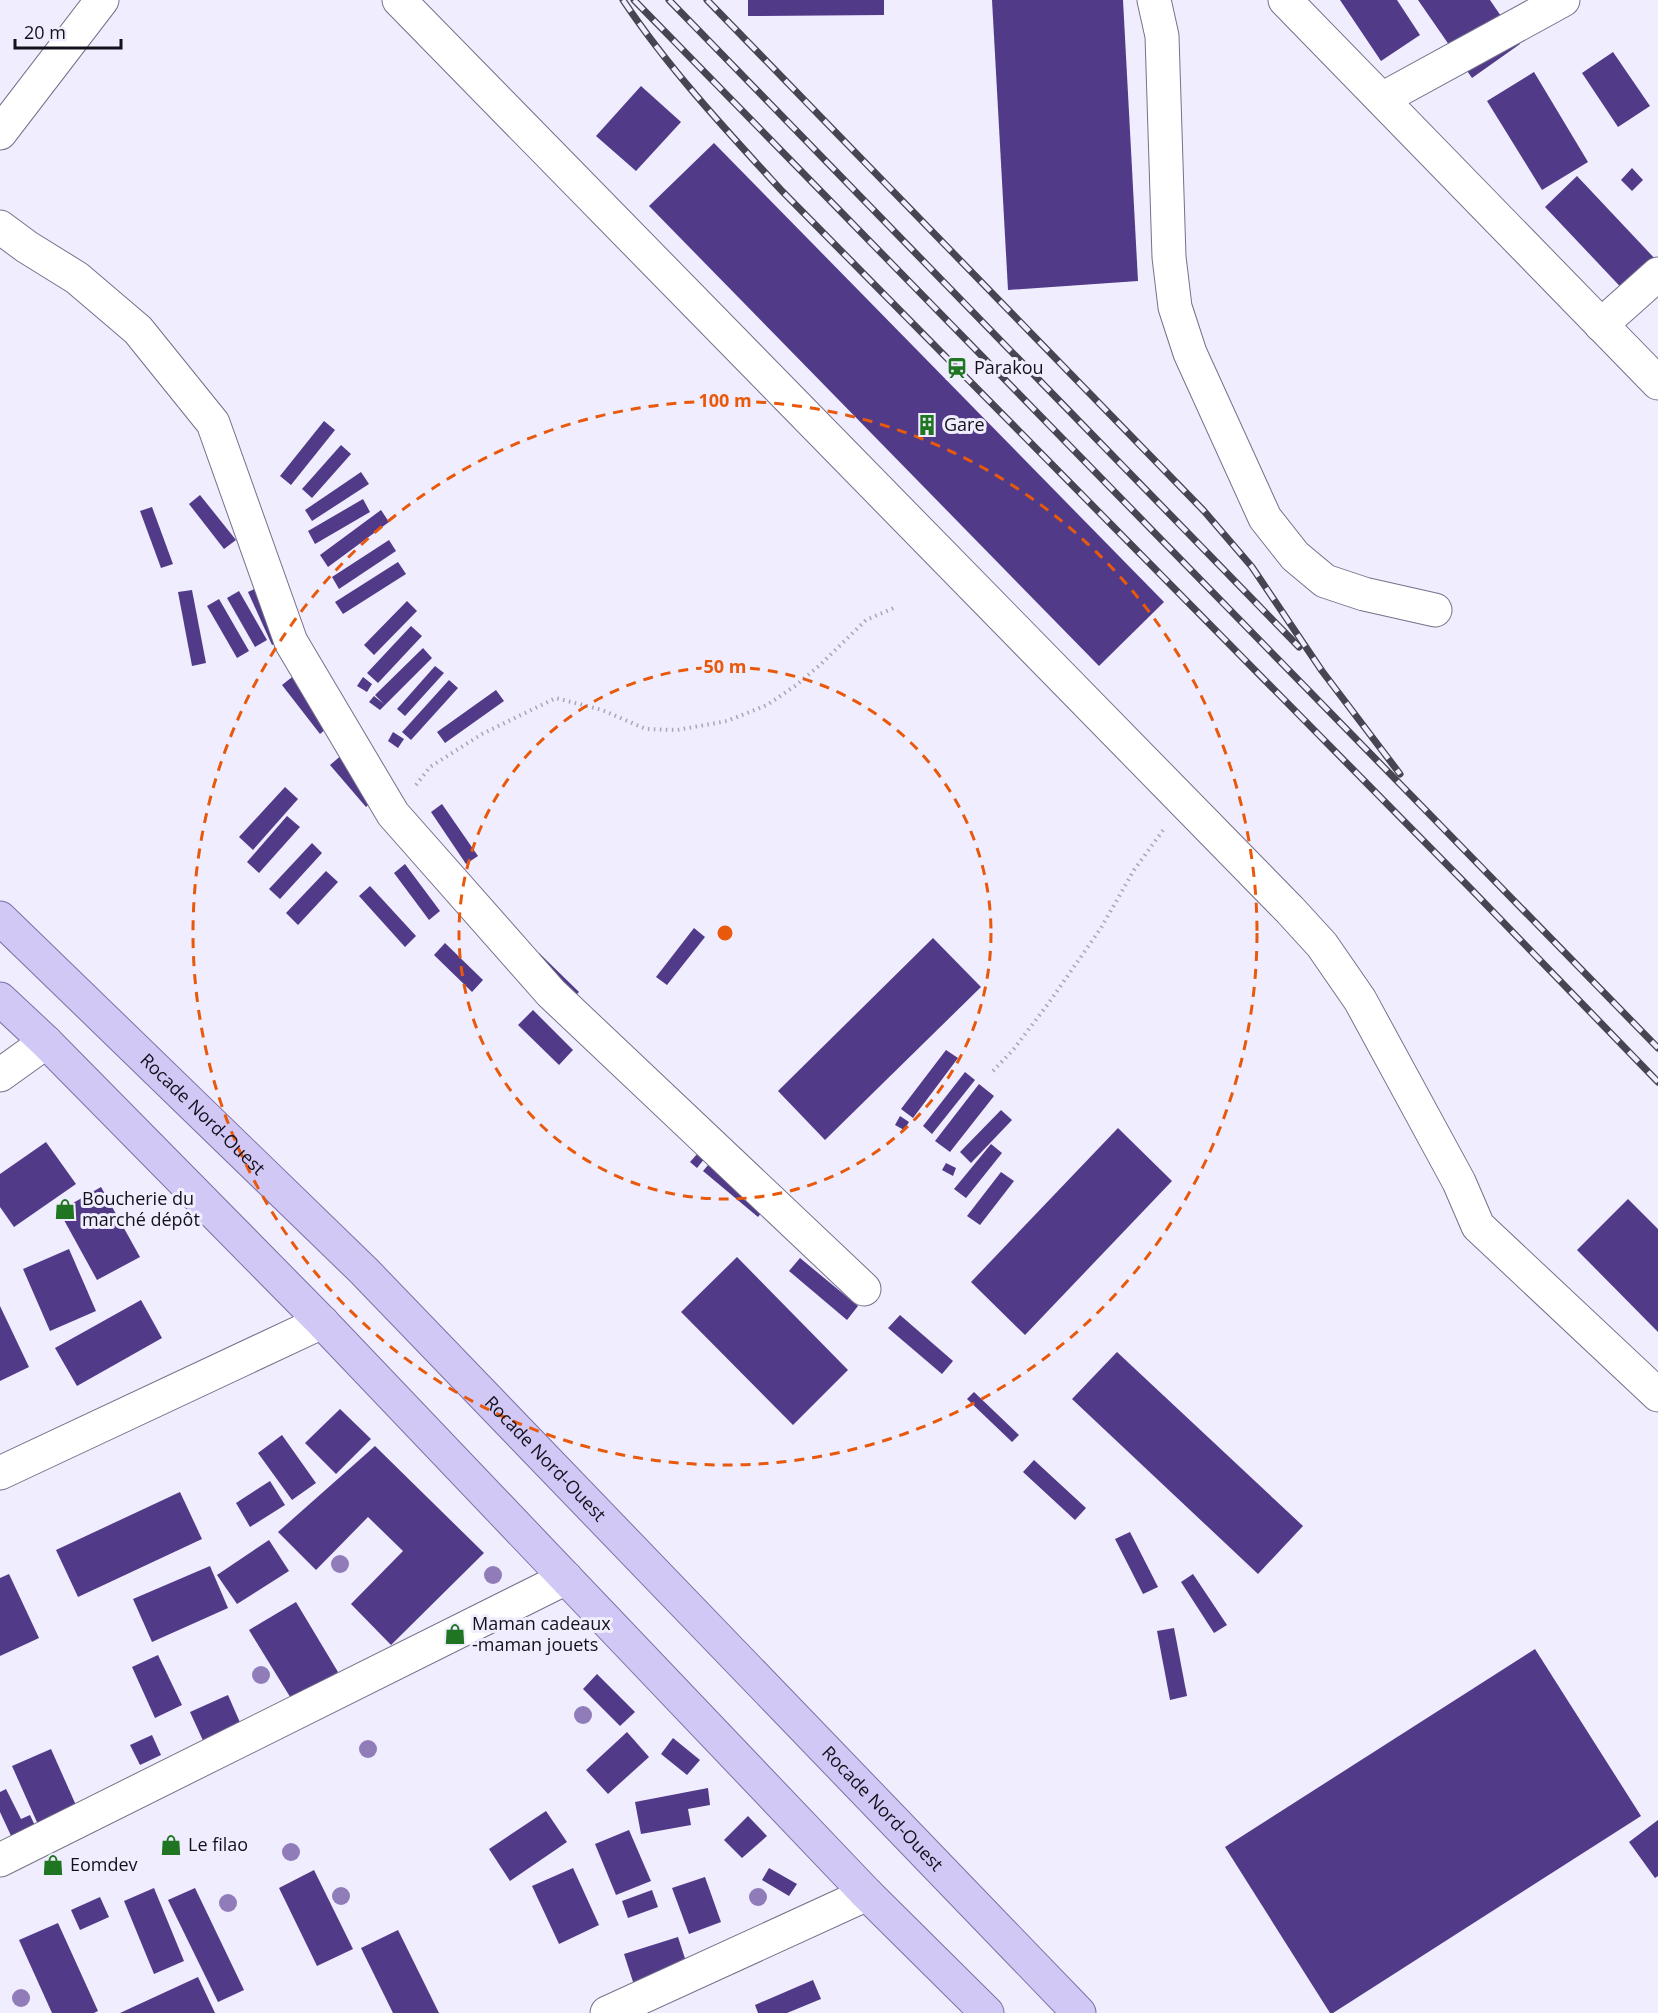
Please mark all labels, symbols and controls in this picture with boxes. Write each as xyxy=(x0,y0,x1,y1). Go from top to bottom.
scale bar xyxy=(15,12,122,50)
text: 20 m xyxy=(24,20,66,44)
place label: Parakou xyxy=(974,355,1044,379)
station icon: Parakou xyxy=(945,356,969,380)
text: 100 m xyxy=(698,388,752,412)
place label: Gare xyxy=(944,412,985,436)
building icon: Gare xyxy=(915,413,939,437)
text: 50 m xyxy=(704,654,746,678)
centre of rings xyxy=(715,923,735,943)
street label: Rocade Nord-Ouest xyxy=(136,1048,271,1180)
place label: Boucherie du marché dépôt xyxy=(82,1186,200,1231)
shop icon: Boucherie du marché dépôt xyxy=(53,1197,77,1221)
street label: Rocade Nord-Ouest xyxy=(480,1390,612,1526)
place label: Maman cadeaux -maman jouets xyxy=(472,1611,611,1656)
shop icon: Maman cadeaux -maman jouets xyxy=(443,1622,467,1646)
street label: Rocade Nord-Ouest xyxy=(817,1740,949,1876)
place label: Le filao xyxy=(188,1832,248,1856)
shop icon: Le filao xyxy=(159,1833,183,1857)
place label: Eomdev xyxy=(70,1852,138,1876)
shop icon: Eomdev xyxy=(41,1853,65,1877)

